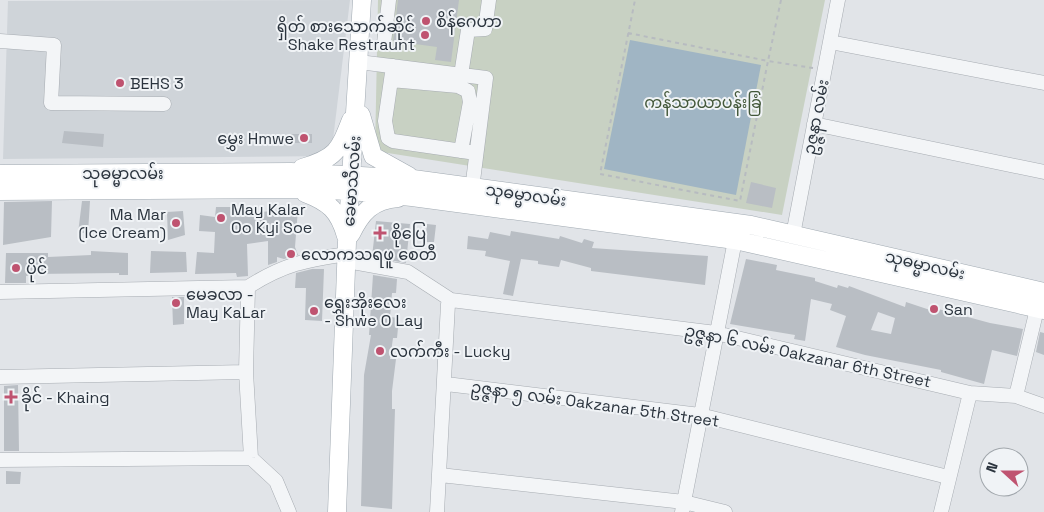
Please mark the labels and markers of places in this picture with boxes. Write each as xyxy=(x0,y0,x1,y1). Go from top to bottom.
place label: စိန်ဂေဟာ xyxy=(436,10,502,35)
place label: ရှိတ် စားသောက်ဆိုင် Shake Restraunt xyxy=(277,15,415,55)
marker: စိန်ဂေဟာ xyxy=(420,15,432,27)
marker: ရှိတ် စားသောက်ဆိုင် Shake Restraunt xyxy=(419,29,431,41)
place label: BEHS 3 xyxy=(130,73,184,94)
marker: BEHS 3 xyxy=(114,77,126,89)
place label: မွှေး Hmwe xyxy=(217,128,294,152)
marker: မွှေး Hmwe xyxy=(298,132,310,144)
place label: May Kalar Oo Kyi Soe xyxy=(231,199,312,238)
place label: Ma Mar (Ice Cream) xyxy=(78,204,166,243)
marker: May Kalar Oo Kyi Soe xyxy=(215,212,227,224)
marker: Ma Mar (Ice Cream) xyxy=(170,217,182,229)
place label: စိုပြေ xyxy=(391,222,426,248)
marker: စိုပြေ xyxy=(373,226,387,240)
place label: လောကသရဖူ စေတီ xyxy=(301,244,437,269)
marker: လောကသရဖူ စေတီ xyxy=(285,248,297,260)
place label: ပိုင် xyxy=(26,257,47,283)
marker: ပိုင် xyxy=(10,262,22,274)
place label: မေခလာ - May KaLar xyxy=(186,284,266,323)
place label: ရွှေးအိုးလေး - Shwe O Lay xyxy=(324,292,423,331)
marker: မေခလာ - May KaLar xyxy=(170,297,182,309)
place label: San xyxy=(944,299,973,320)
marker: San xyxy=(928,303,940,315)
marker: ရွှေးအိုးလေး - Shwe O Lay xyxy=(308,305,320,317)
place label: လက်ကီး - Lucky xyxy=(390,340,511,362)
marker: လက်ကီး - Lucky xyxy=(374,345,386,357)
place label: ခိုင် - Khaing xyxy=(21,386,110,412)
marker: ခိုင် - Khaing xyxy=(5,391,17,403)

